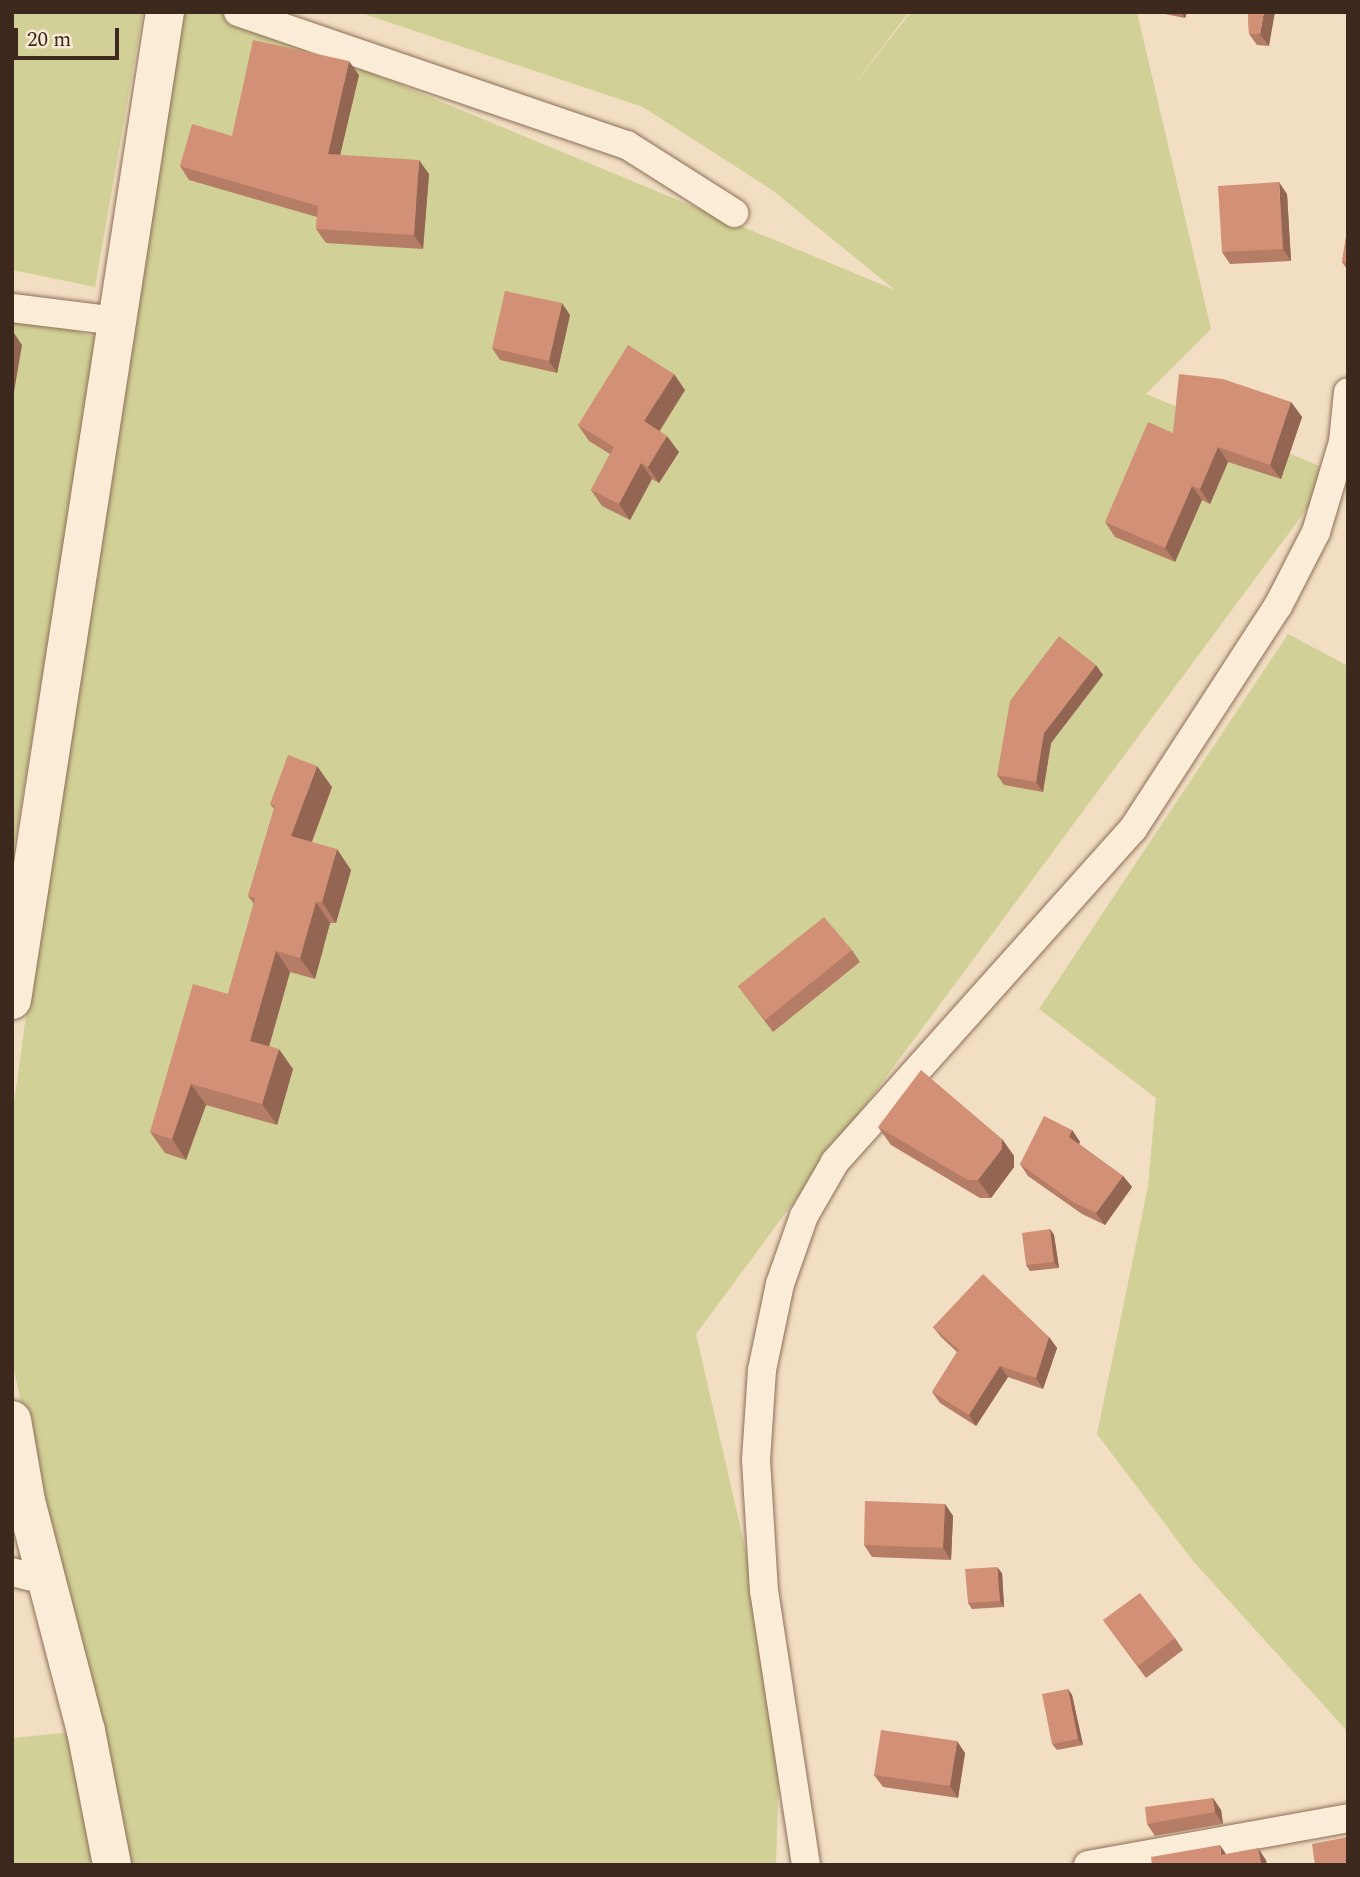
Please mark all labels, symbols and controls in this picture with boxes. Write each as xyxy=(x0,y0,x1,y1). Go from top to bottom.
scale bar xyxy=(18,14,122,58)
text: 20 m xyxy=(27,24,71,56)

